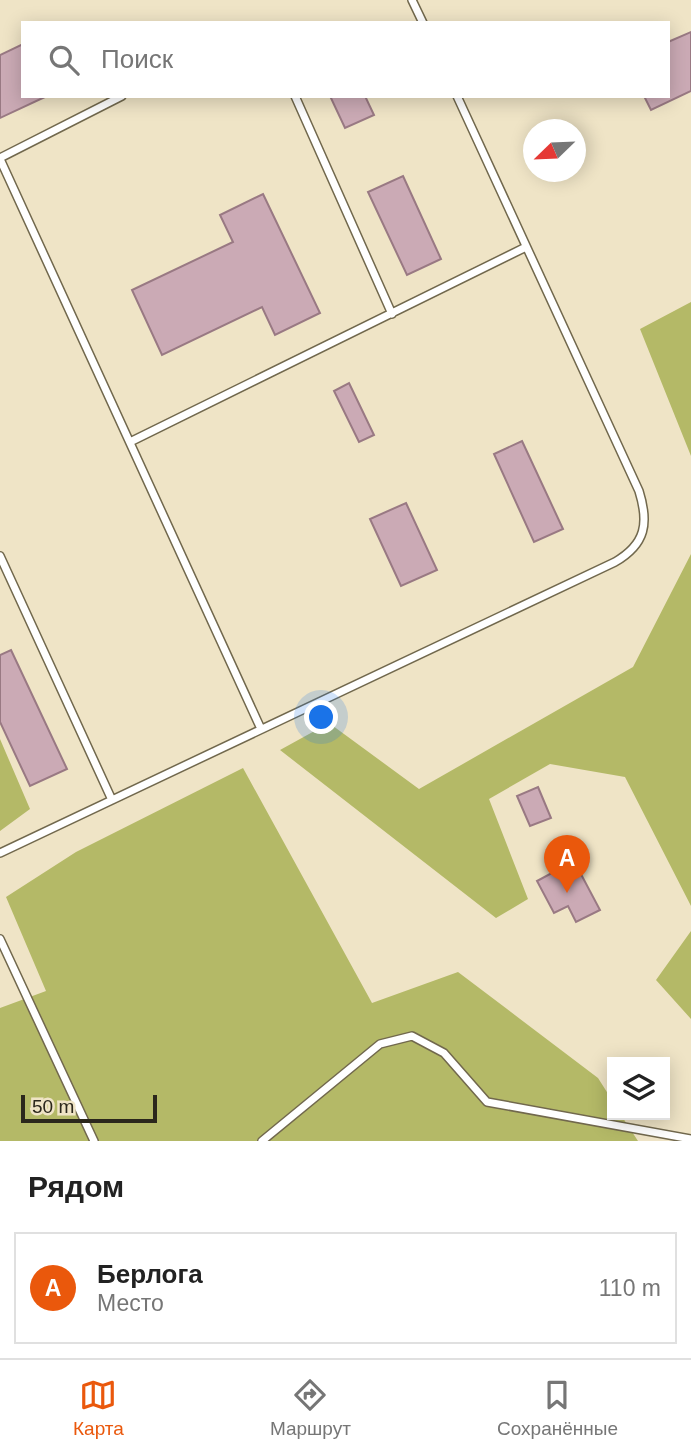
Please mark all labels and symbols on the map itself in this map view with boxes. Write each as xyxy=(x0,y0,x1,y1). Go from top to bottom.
north arrow xyxy=(523,119,586,182)
your location xyxy=(304,700,338,734)
pin: A xyxy=(544,835,590,893)
scale bar xyxy=(21,1092,158,1124)

